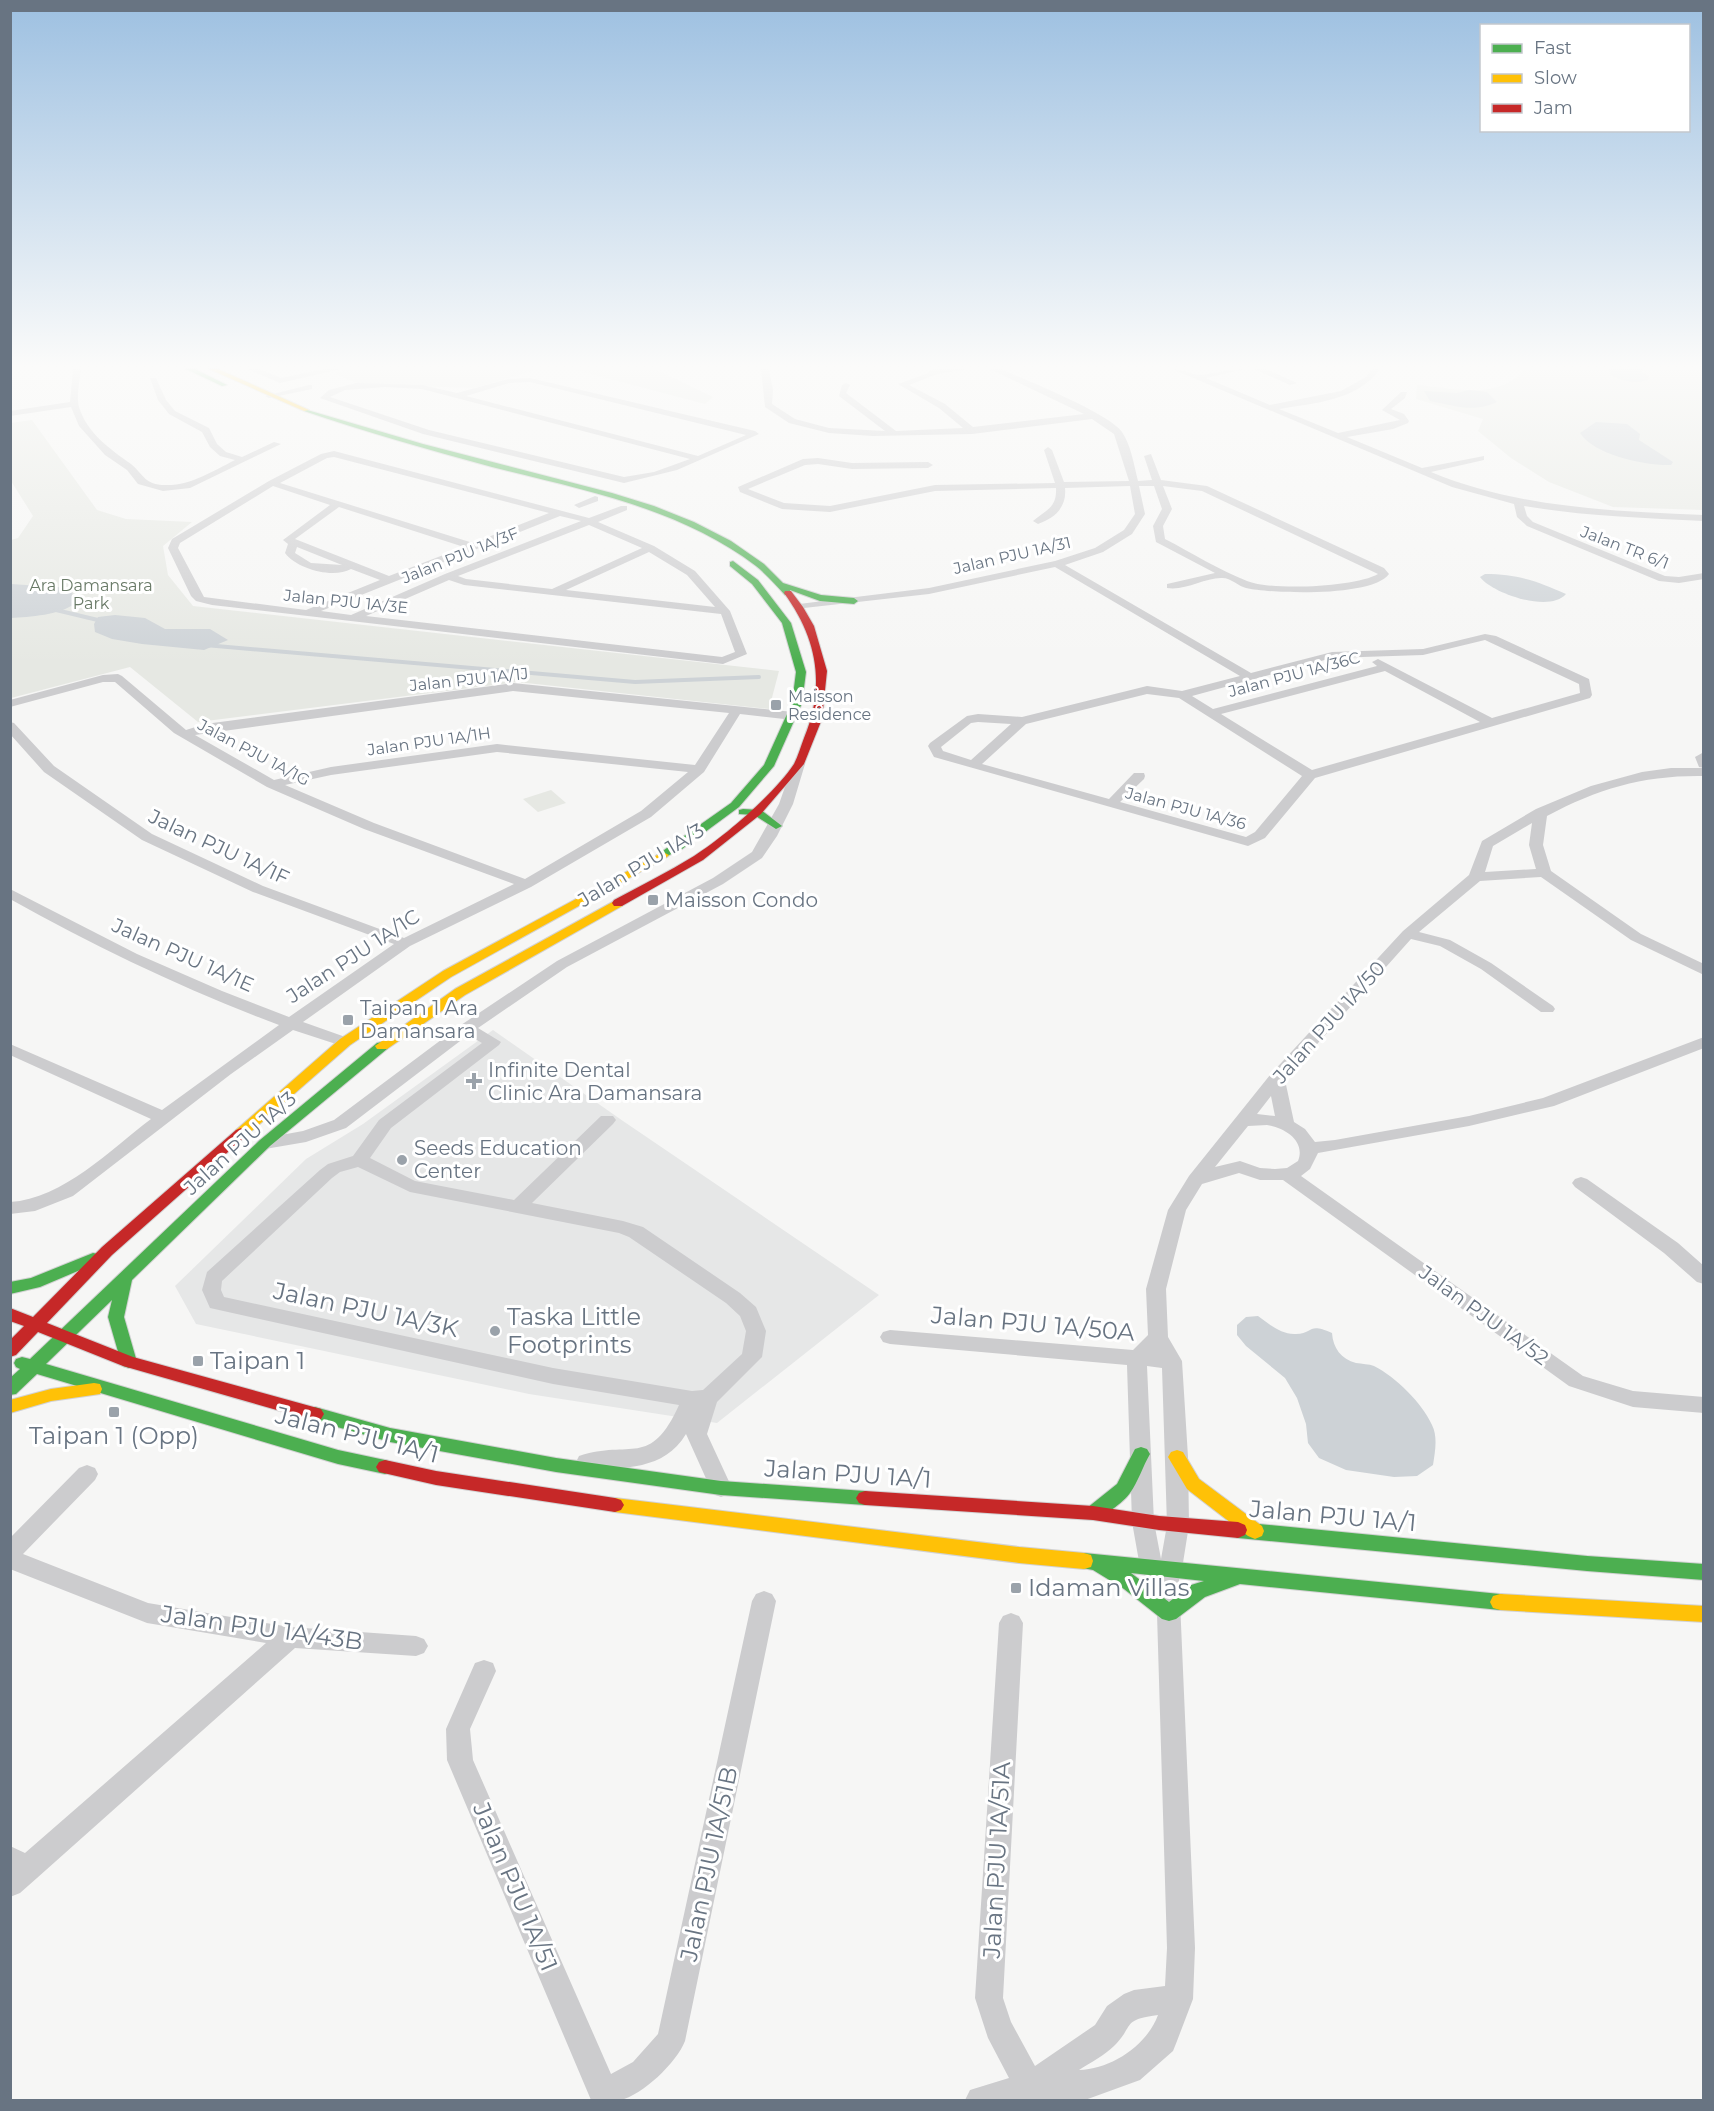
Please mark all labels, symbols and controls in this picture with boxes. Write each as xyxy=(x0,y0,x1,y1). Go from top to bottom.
legend xyxy=(1480,24,1690,132)
text: Fast xyxy=(1534,37,1572,59)
text: Slow xyxy=(1534,67,1577,89)
text: Jam xyxy=(1533,97,1573,119)
street label: Jalan TR 6/1 xyxy=(1577,522,1671,573)
street label: Jalan PJU 1A/3F xyxy=(398,523,521,588)
street label: Jalan PJU 1A/31 xyxy=(951,533,1073,578)
park label: Ara Damansara Park xyxy=(29,576,153,613)
street label: Jalan PJU 1A/3E xyxy=(282,585,409,617)
street label: Jalan PJU 1A/36C xyxy=(1225,648,1362,701)
street label: Jalan PJU 1A/1J xyxy=(408,664,529,695)
place label: Maisson Residence xyxy=(788,687,871,724)
marker: Maisson Residence xyxy=(769,698,783,712)
street label: Jalan PJU 1A/1G xyxy=(194,715,313,790)
street label: Jalan PJU 1A/1H xyxy=(365,723,492,760)
street label: Jalan PJU 1A/36 xyxy=(1123,783,1248,834)
street label: Jalan PJU 1A/1F xyxy=(144,804,293,890)
street label: Jalan PJU 1A/3 xyxy=(573,818,708,913)
place label: Maisson Condo xyxy=(665,888,818,912)
marker: Maisson Condo xyxy=(646,893,660,907)
street label: Jalan PJU 1A/1C xyxy=(281,904,424,1008)
street label: Jalan PJU 1A/1E xyxy=(107,913,258,997)
street label: Jalan PJU 1A/50 xyxy=(1267,956,1390,1089)
place label: Taipan 1 Ara Damansara xyxy=(360,996,478,1043)
marker: Taipan 1 Ara Damansara xyxy=(341,1013,355,1027)
place label: Infinite Dental Clinic Ara Damansara xyxy=(488,1058,702,1105)
marker: Infinite Dental Clinic Ara Damansara xyxy=(465,1072,483,1090)
street label: Jalan PJU 1A/3 xyxy=(178,1086,301,1200)
place label: Seeds Education Center xyxy=(414,1136,582,1183)
marker: Seeds Education Center xyxy=(395,1153,409,1167)
street label: Jalan PJU 1A/52 xyxy=(1414,1259,1553,1370)
street label: Jalan PJU 1A/3K xyxy=(270,1276,461,1343)
street label: Jalan PJU 1A/50A xyxy=(929,1300,1137,1347)
place label: Taska Little Footprints xyxy=(507,1302,641,1359)
marker: Taska Little Footprints xyxy=(488,1324,502,1338)
place label: Taipan 1 xyxy=(210,1346,305,1375)
marker: Taipan 1 xyxy=(191,1354,205,1368)
street label: Jalan PJU 1A/1 xyxy=(272,1400,442,1469)
marker: Taipan 1 (Opp) xyxy=(107,1405,121,1419)
place label: Taipan 1 (Opp) xyxy=(29,1421,199,1450)
street label: Jalan PJU 1A/1 xyxy=(763,1453,932,1494)
street label: Jalan PJU 1A/1 xyxy=(1248,1494,1418,1537)
place label: Idaman Villas xyxy=(1028,1573,1189,1602)
marker: Idaman Villas xyxy=(1009,1581,1023,1595)
street label: Jalan PJU 1A/43B xyxy=(158,1599,365,1656)
street label: Jalan PJU 1A/51A xyxy=(977,1760,1016,1960)
street label: Jalan PJU 1A/51B xyxy=(674,1764,743,1965)
street label: Jalan PJU 1A/51 xyxy=(467,1797,564,1975)

